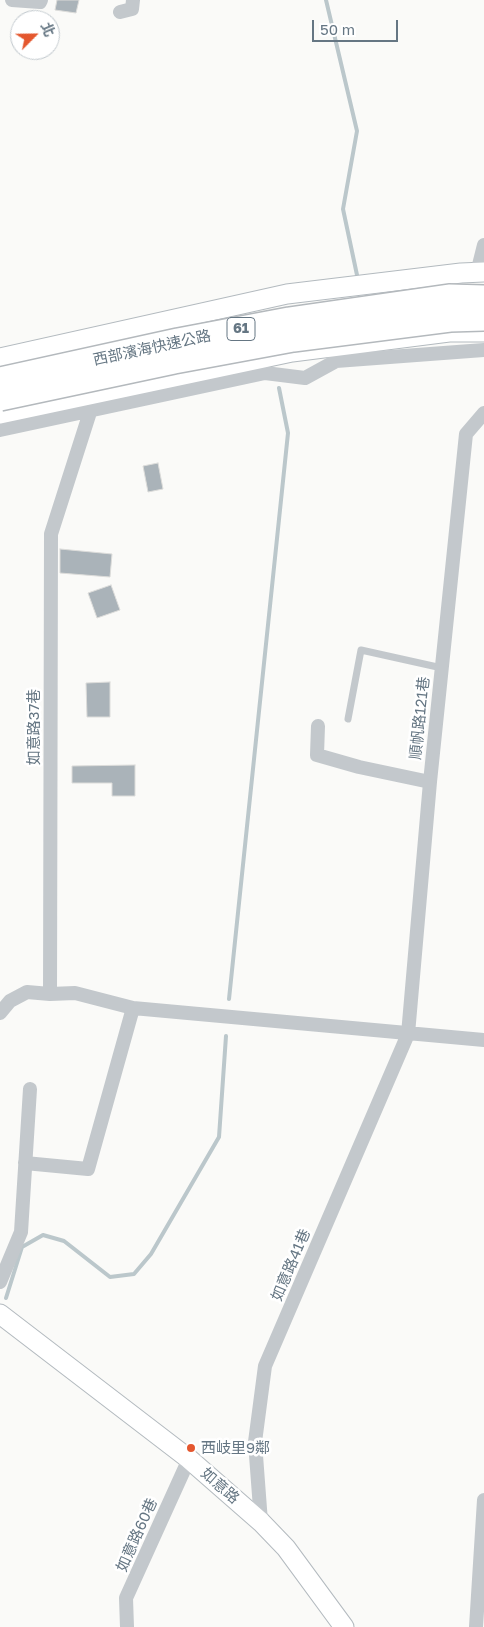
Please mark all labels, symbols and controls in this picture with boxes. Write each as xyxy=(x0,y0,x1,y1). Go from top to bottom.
north arrow xyxy=(10,10,60,60)
scale bar xyxy=(314,10,400,42)
text: 北 xyxy=(38,20,59,39)
text: 50 m xyxy=(320,20,355,38)
road number: 61 xyxy=(227,318,255,340)
street label: 西部濱海快速公路 xyxy=(91,327,213,369)
street label: 順帆路121巷 xyxy=(407,676,433,760)
street label: 如意路37巷 xyxy=(25,689,43,765)
street label: 如意路41巷 xyxy=(268,1226,314,1304)
place label: 西岐里9鄰 xyxy=(201,1439,270,1457)
marker: 西岐里9鄰 xyxy=(185,1442,197,1454)
street label: 如意路 xyxy=(197,1464,243,1508)
street label: 如意路60巷 xyxy=(113,1496,161,1574)

